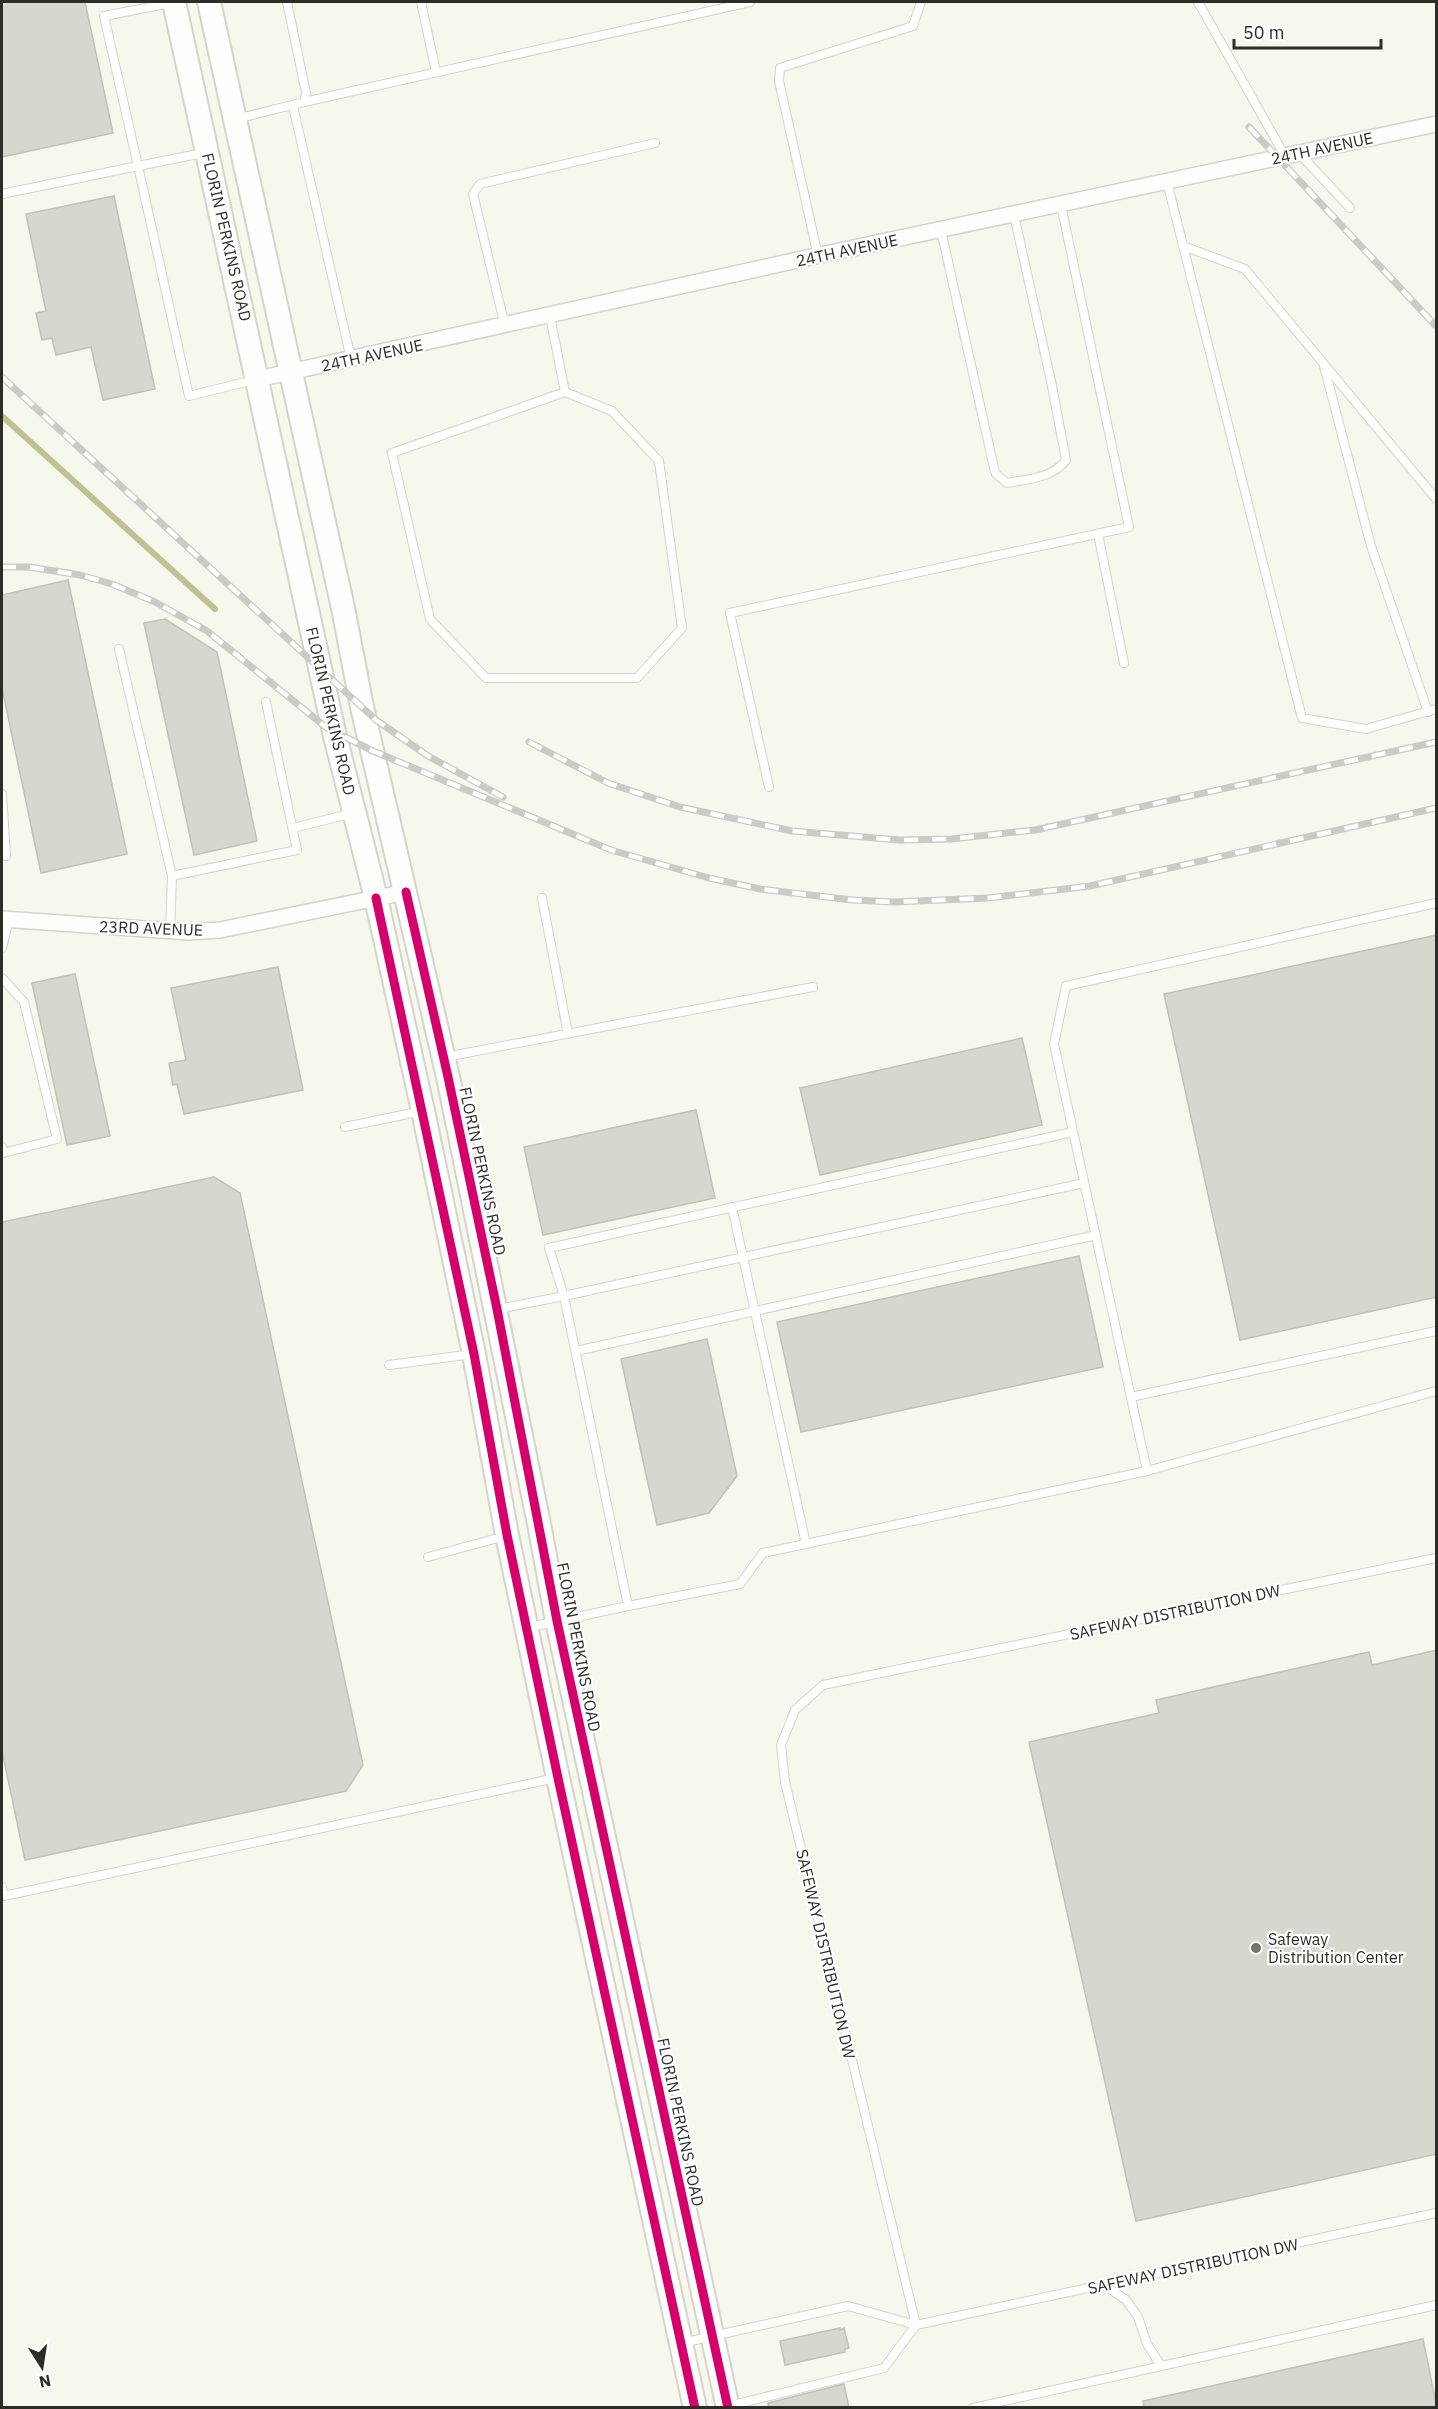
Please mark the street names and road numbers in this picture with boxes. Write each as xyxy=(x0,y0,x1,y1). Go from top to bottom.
street label: 24TH AVENUE xyxy=(1269,127,1375,169)
street label: FLORIN PERKINS ROAD xyxy=(198,151,256,323)
street label: 24TH AVENUE xyxy=(794,229,900,271)
street label: 24TH AVENUE xyxy=(319,334,425,376)
street label: FLORIN PERKINS ROAD xyxy=(302,625,360,797)
street label: 23RD AVENUE xyxy=(99,916,203,940)
street label: FLORIN PERKINS ROAD xyxy=(455,1085,511,1257)
street label: FLORIN PERKINS ROAD xyxy=(553,1561,605,1733)
street label: SAFEWAY DISTRIBUTION DW xyxy=(1068,1580,1282,1644)
street label: SAFEWAY DISTRIBUTION DW xyxy=(792,1847,860,2061)
street label: FLORIN PERKINS ROAD xyxy=(653,2036,709,2208)
street label: SAFEWAY DISTRIBUTION DW xyxy=(1086,2234,1300,2298)

